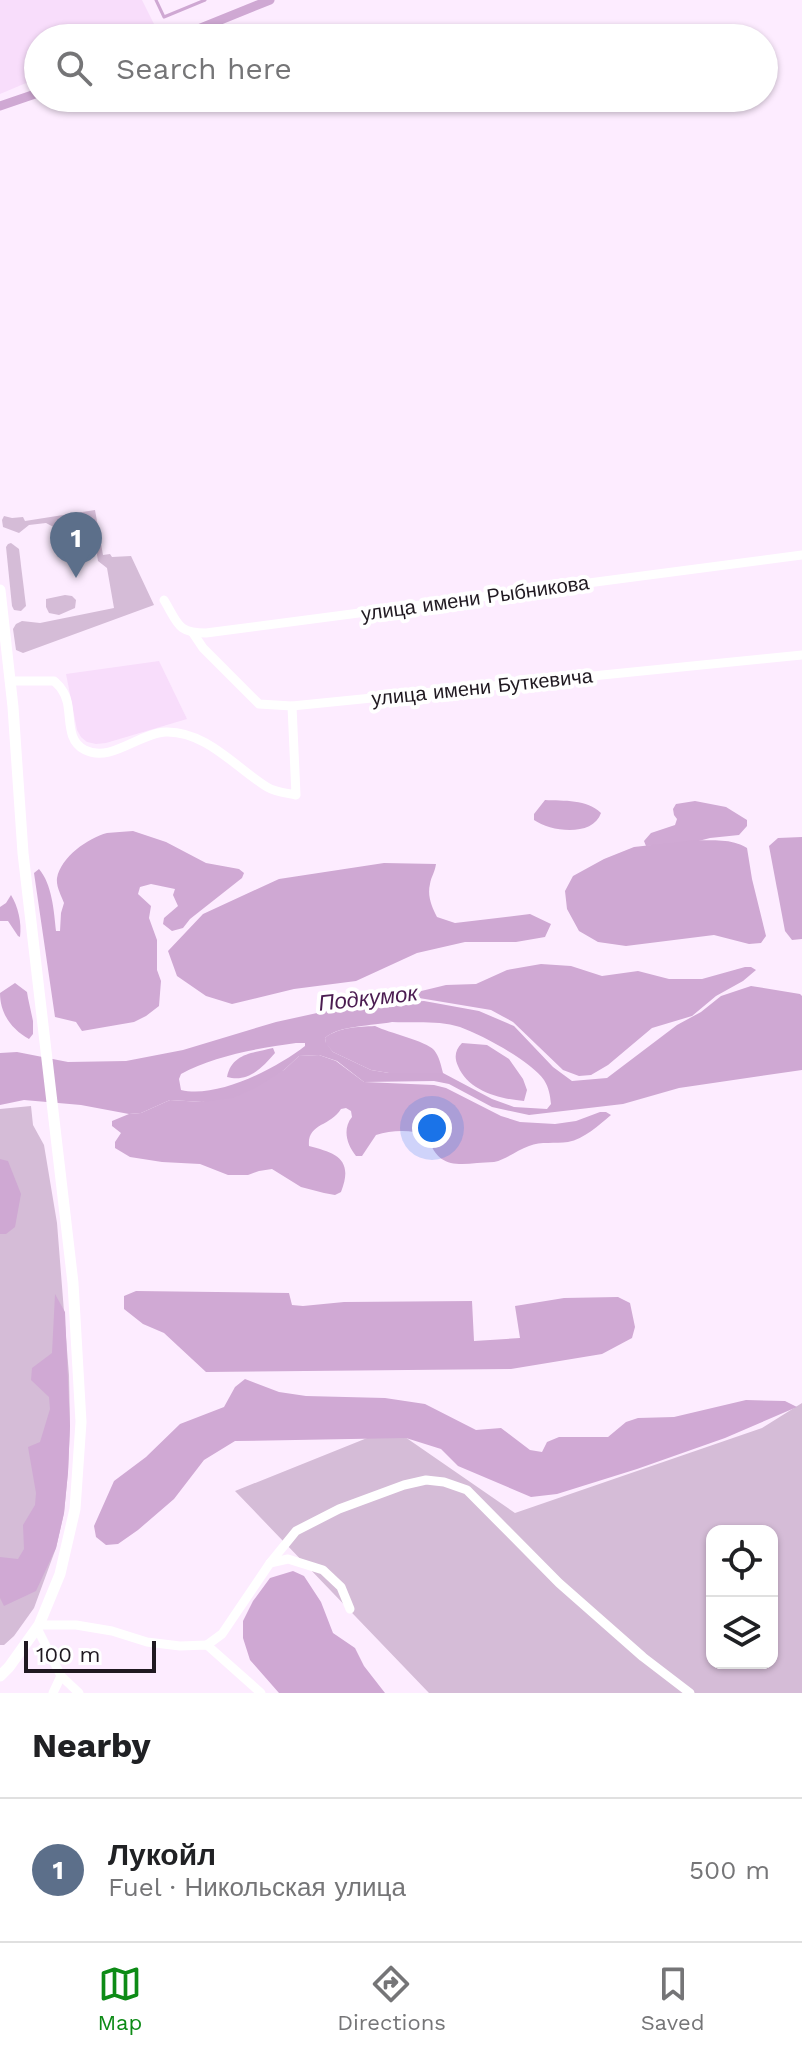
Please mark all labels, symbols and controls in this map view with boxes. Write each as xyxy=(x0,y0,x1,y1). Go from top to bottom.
search box xyxy=(24,24,778,112)
icon: search xyxy=(52,46,96,90)
text: Search here xyxy=(116,51,292,86)
pin: 1 xyxy=(50,512,102,578)
street label: улица имени Рыбникова xyxy=(360,570,591,626)
street label: улица имени Буткевича xyxy=(370,663,595,711)
water label: Подкумок xyxy=(317,980,420,1016)
your location xyxy=(412,1108,452,1148)
map controls xyxy=(706,1525,778,1669)
button: locate xyxy=(706,1525,778,1597)
button: layers xyxy=(706,1597,778,1669)
scale bar xyxy=(24,1637,156,1673)
text: 100 m xyxy=(36,1642,100,1667)
text: Nearby xyxy=(32,1725,151,1765)
text: Лукойл xyxy=(108,1837,216,1872)
text: 1 xyxy=(52,1855,64,1885)
text: 500 m xyxy=(689,1855,770,1885)
text: Fuel · Никольская улица xyxy=(108,1872,406,1902)
tab: Map xyxy=(97,1962,142,2035)
tab: Directions xyxy=(337,1962,446,2035)
tab: Saved xyxy=(641,1962,705,2035)

